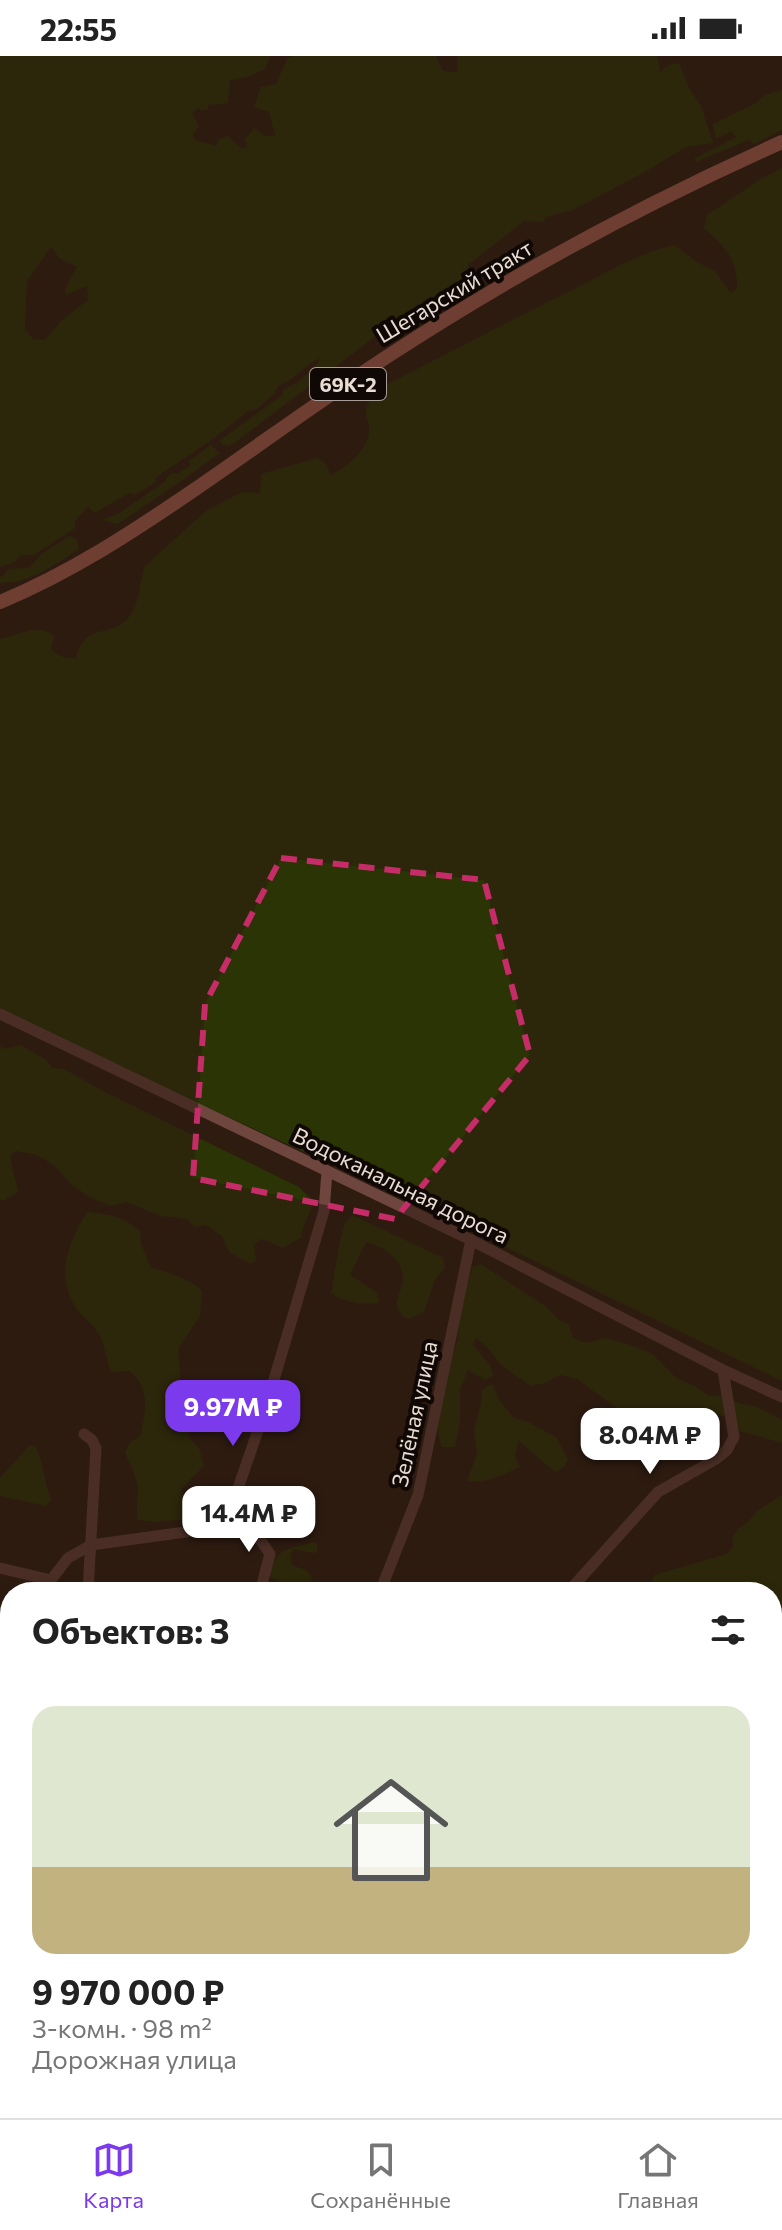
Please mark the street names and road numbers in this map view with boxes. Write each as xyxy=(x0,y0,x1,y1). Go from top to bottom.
street label: Шегарский тракт xyxy=(371,234,537,348)
road number: 69К-2 xyxy=(310,368,386,400)
street label: Водоканальная дорога xyxy=(289,1121,513,1249)
street label: Зелёная улица xyxy=(385,1339,443,1489)

